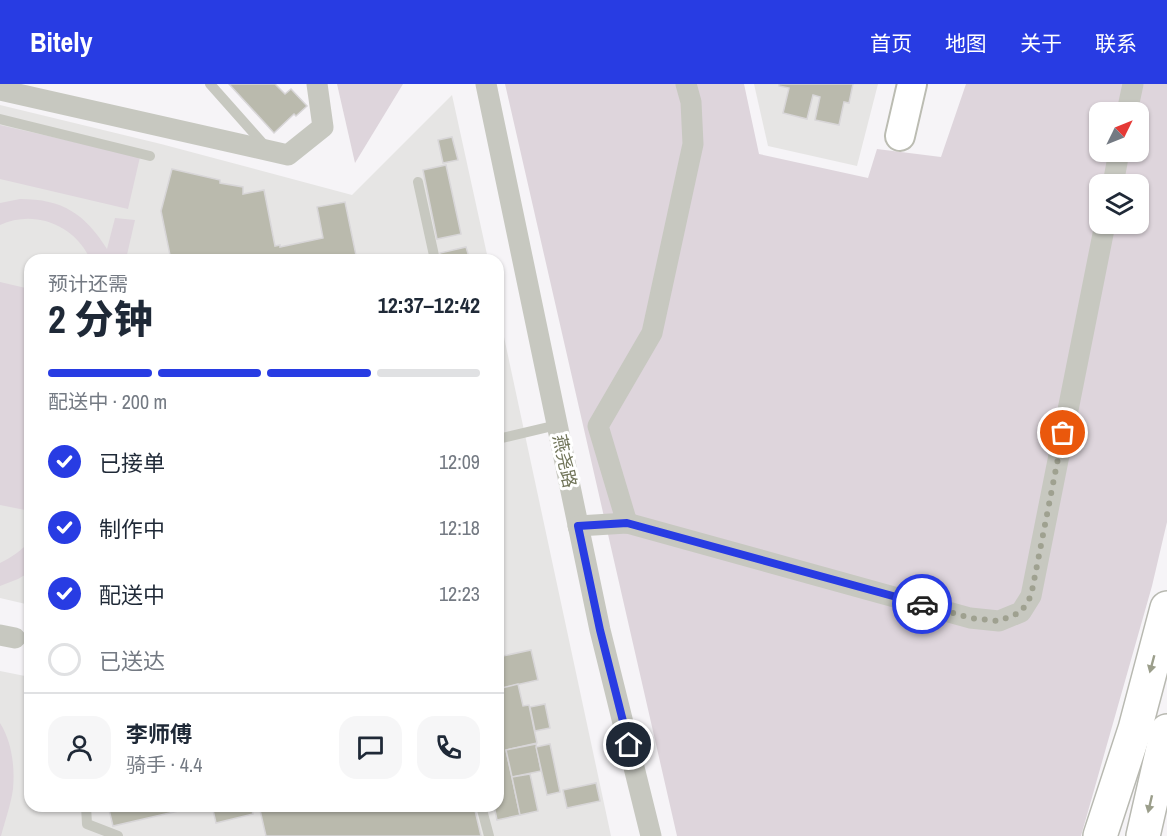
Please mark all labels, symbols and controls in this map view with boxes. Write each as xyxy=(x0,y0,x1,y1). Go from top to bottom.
text: Bitely xyxy=(30,23,93,61)
text: 首页 xyxy=(870,29,912,58)
text: 地图 xyxy=(945,29,987,58)
text: 关于 xyxy=(1020,29,1062,58)
text: 联系 xyxy=(1095,29,1137,58)
north arrow xyxy=(1089,102,1149,162)
map controls xyxy=(1089,102,1149,234)
button: layers xyxy=(1089,174,1149,234)
text: 预计还需 xyxy=(48,270,128,297)
text: 12:37–12:42 xyxy=(378,290,480,320)
text: 2 分钟 xyxy=(48,293,153,345)
text: 配送中 · 200 m xyxy=(48,388,167,415)
pin xyxy=(1037,407,1088,458)
icon: bag xyxy=(1046,416,1079,449)
street label: 燕尧路 xyxy=(547,432,583,490)
icon: check xyxy=(48,445,81,478)
text: 已接单 xyxy=(99,448,165,478)
text: 12:09 xyxy=(439,448,480,475)
icon: check xyxy=(48,511,81,544)
text: 制作中 xyxy=(99,514,165,544)
text: 12:18 xyxy=(439,514,480,541)
courier xyxy=(892,574,952,634)
icon: check xyxy=(48,577,81,610)
text: 配送中 xyxy=(99,580,165,610)
text: 12:23 xyxy=(439,580,480,607)
icon: car xyxy=(906,588,939,621)
text: 已送达 xyxy=(99,646,165,676)
one-way arrow xyxy=(1147,655,1156,673)
button: person xyxy=(48,716,111,779)
button: chat xyxy=(339,716,402,779)
button: phone xyxy=(417,716,480,779)
text: 李师傅 xyxy=(126,719,192,749)
pin xyxy=(603,719,654,770)
icon: home xyxy=(612,728,645,761)
text: 骑手 · 4.4 xyxy=(126,751,202,778)
one-way arrow xyxy=(1145,795,1155,813)

